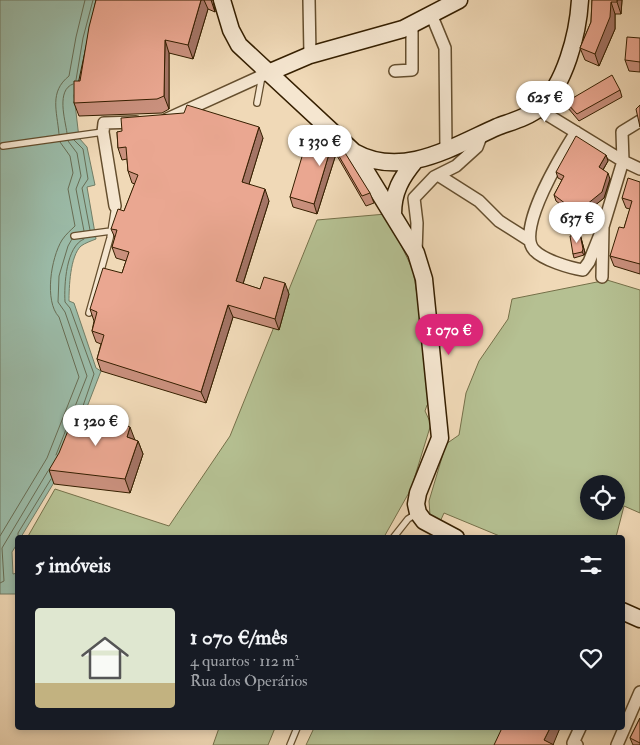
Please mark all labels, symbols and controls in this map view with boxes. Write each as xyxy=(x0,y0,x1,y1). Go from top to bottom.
pin: 625 € xyxy=(510,80,580,123)
text: 625 € xyxy=(527,87,563,107)
pin: 1 330 € xyxy=(274,124,366,167)
text: 1 330 € xyxy=(299,131,341,151)
pin: 637 € xyxy=(542,202,612,244)
text: 637 € xyxy=(560,208,594,228)
pin: 1 070 € xyxy=(403,314,495,356)
text: 1 070 € xyxy=(426,320,472,340)
pin: 1 320 € xyxy=(50,404,142,447)
text: 1 320 € xyxy=(74,411,118,431)
map controls xyxy=(580,475,625,520)
button: locate xyxy=(580,475,625,520)
icon: filters xyxy=(577,551,605,579)
text: 5 imóveis xyxy=(35,552,111,579)
text: 1 070 €/mês xyxy=(190,624,287,651)
icon: home xyxy=(75,628,135,688)
icon: heart xyxy=(577,644,605,672)
text: 4 quartos · 112 m² xyxy=(190,651,299,671)
text: Rua dos Operários xyxy=(190,671,308,691)

